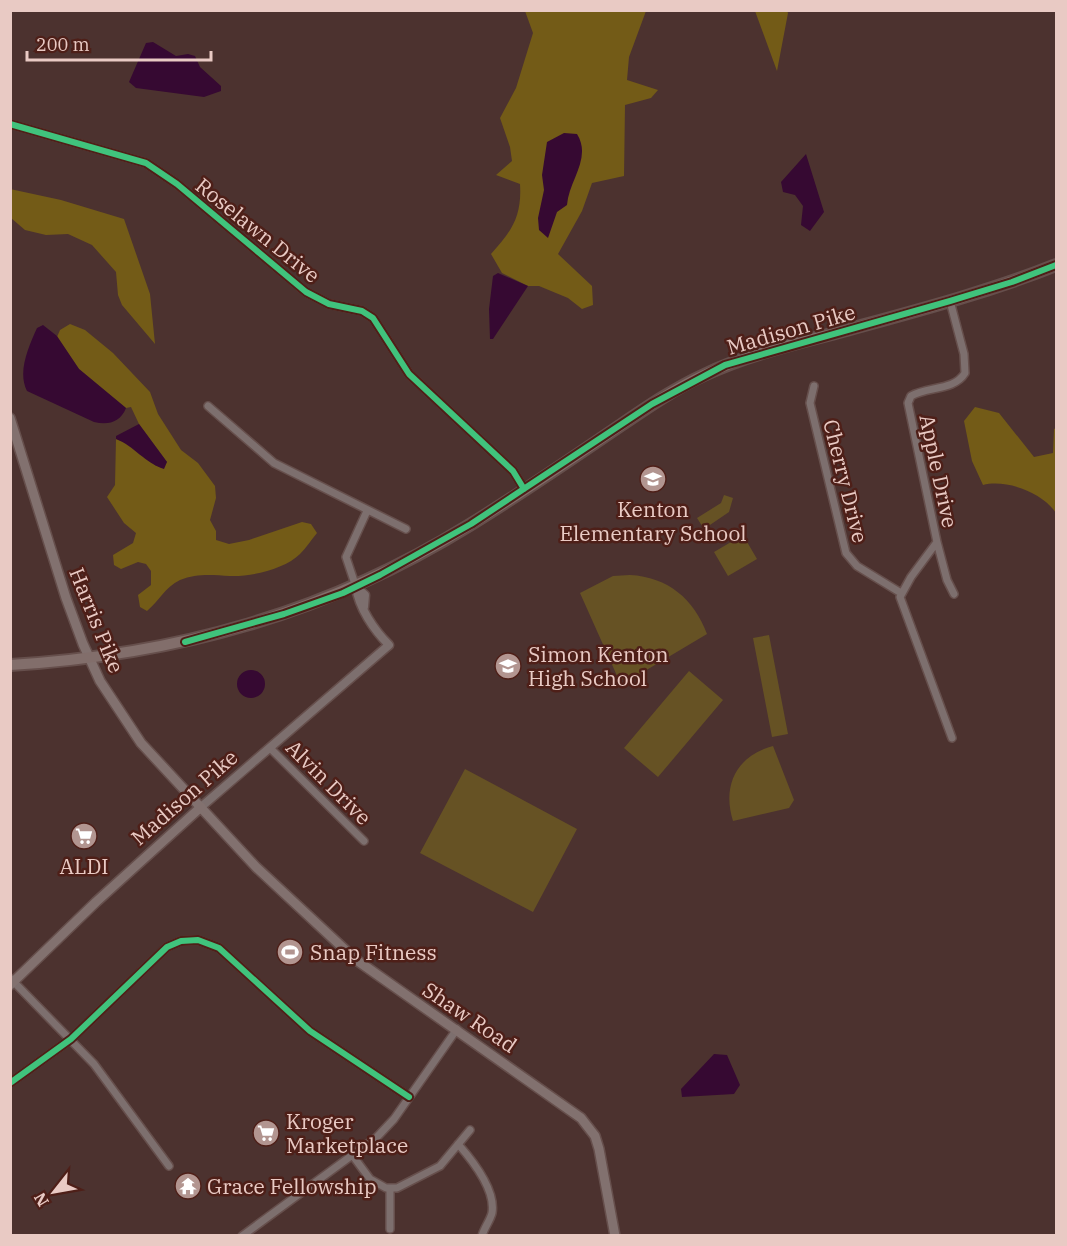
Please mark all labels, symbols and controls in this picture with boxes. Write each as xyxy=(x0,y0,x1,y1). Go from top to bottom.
scale bar xyxy=(27,24,212,62)
text: 200 m xyxy=(36,33,90,56)
street label: Roselawn Drive xyxy=(190,171,326,289)
street label: Madison Pike xyxy=(723,297,859,361)
street label: Apple Drive xyxy=(913,412,965,530)
street label: Cherry Drive xyxy=(817,416,875,546)
school or university icon: Kenton Elementary School xyxy=(638,464,668,494)
place label: Kenton Elementary School xyxy=(559,495,747,547)
street label: Harris Pike xyxy=(63,563,131,677)
place label: Simon Kenton High School xyxy=(528,640,669,692)
school or university icon: Simon Kenton High School xyxy=(493,651,523,681)
street label: Alvin Drive xyxy=(280,733,378,831)
street label: Madison Pike xyxy=(125,743,243,851)
supermarket icon: ALDI xyxy=(69,821,99,851)
place label: ALDI xyxy=(60,852,108,880)
sports icon: Snap Fitness xyxy=(275,937,305,967)
place label: Snap Fitness xyxy=(310,938,437,966)
street label: Shaw Road xyxy=(417,975,523,1059)
place label: Kroger Marketplace xyxy=(286,1107,408,1159)
supermarket icon: Kroger Marketplace xyxy=(251,1118,281,1148)
north arrow xyxy=(24,1162,84,1222)
temple icon: Grace Fellowship xyxy=(173,1171,203,1201)
place label: Grace Fellowship xyxy=(207,1172,377,1200)
text: N xyxy=(29,1189,53,1210)

